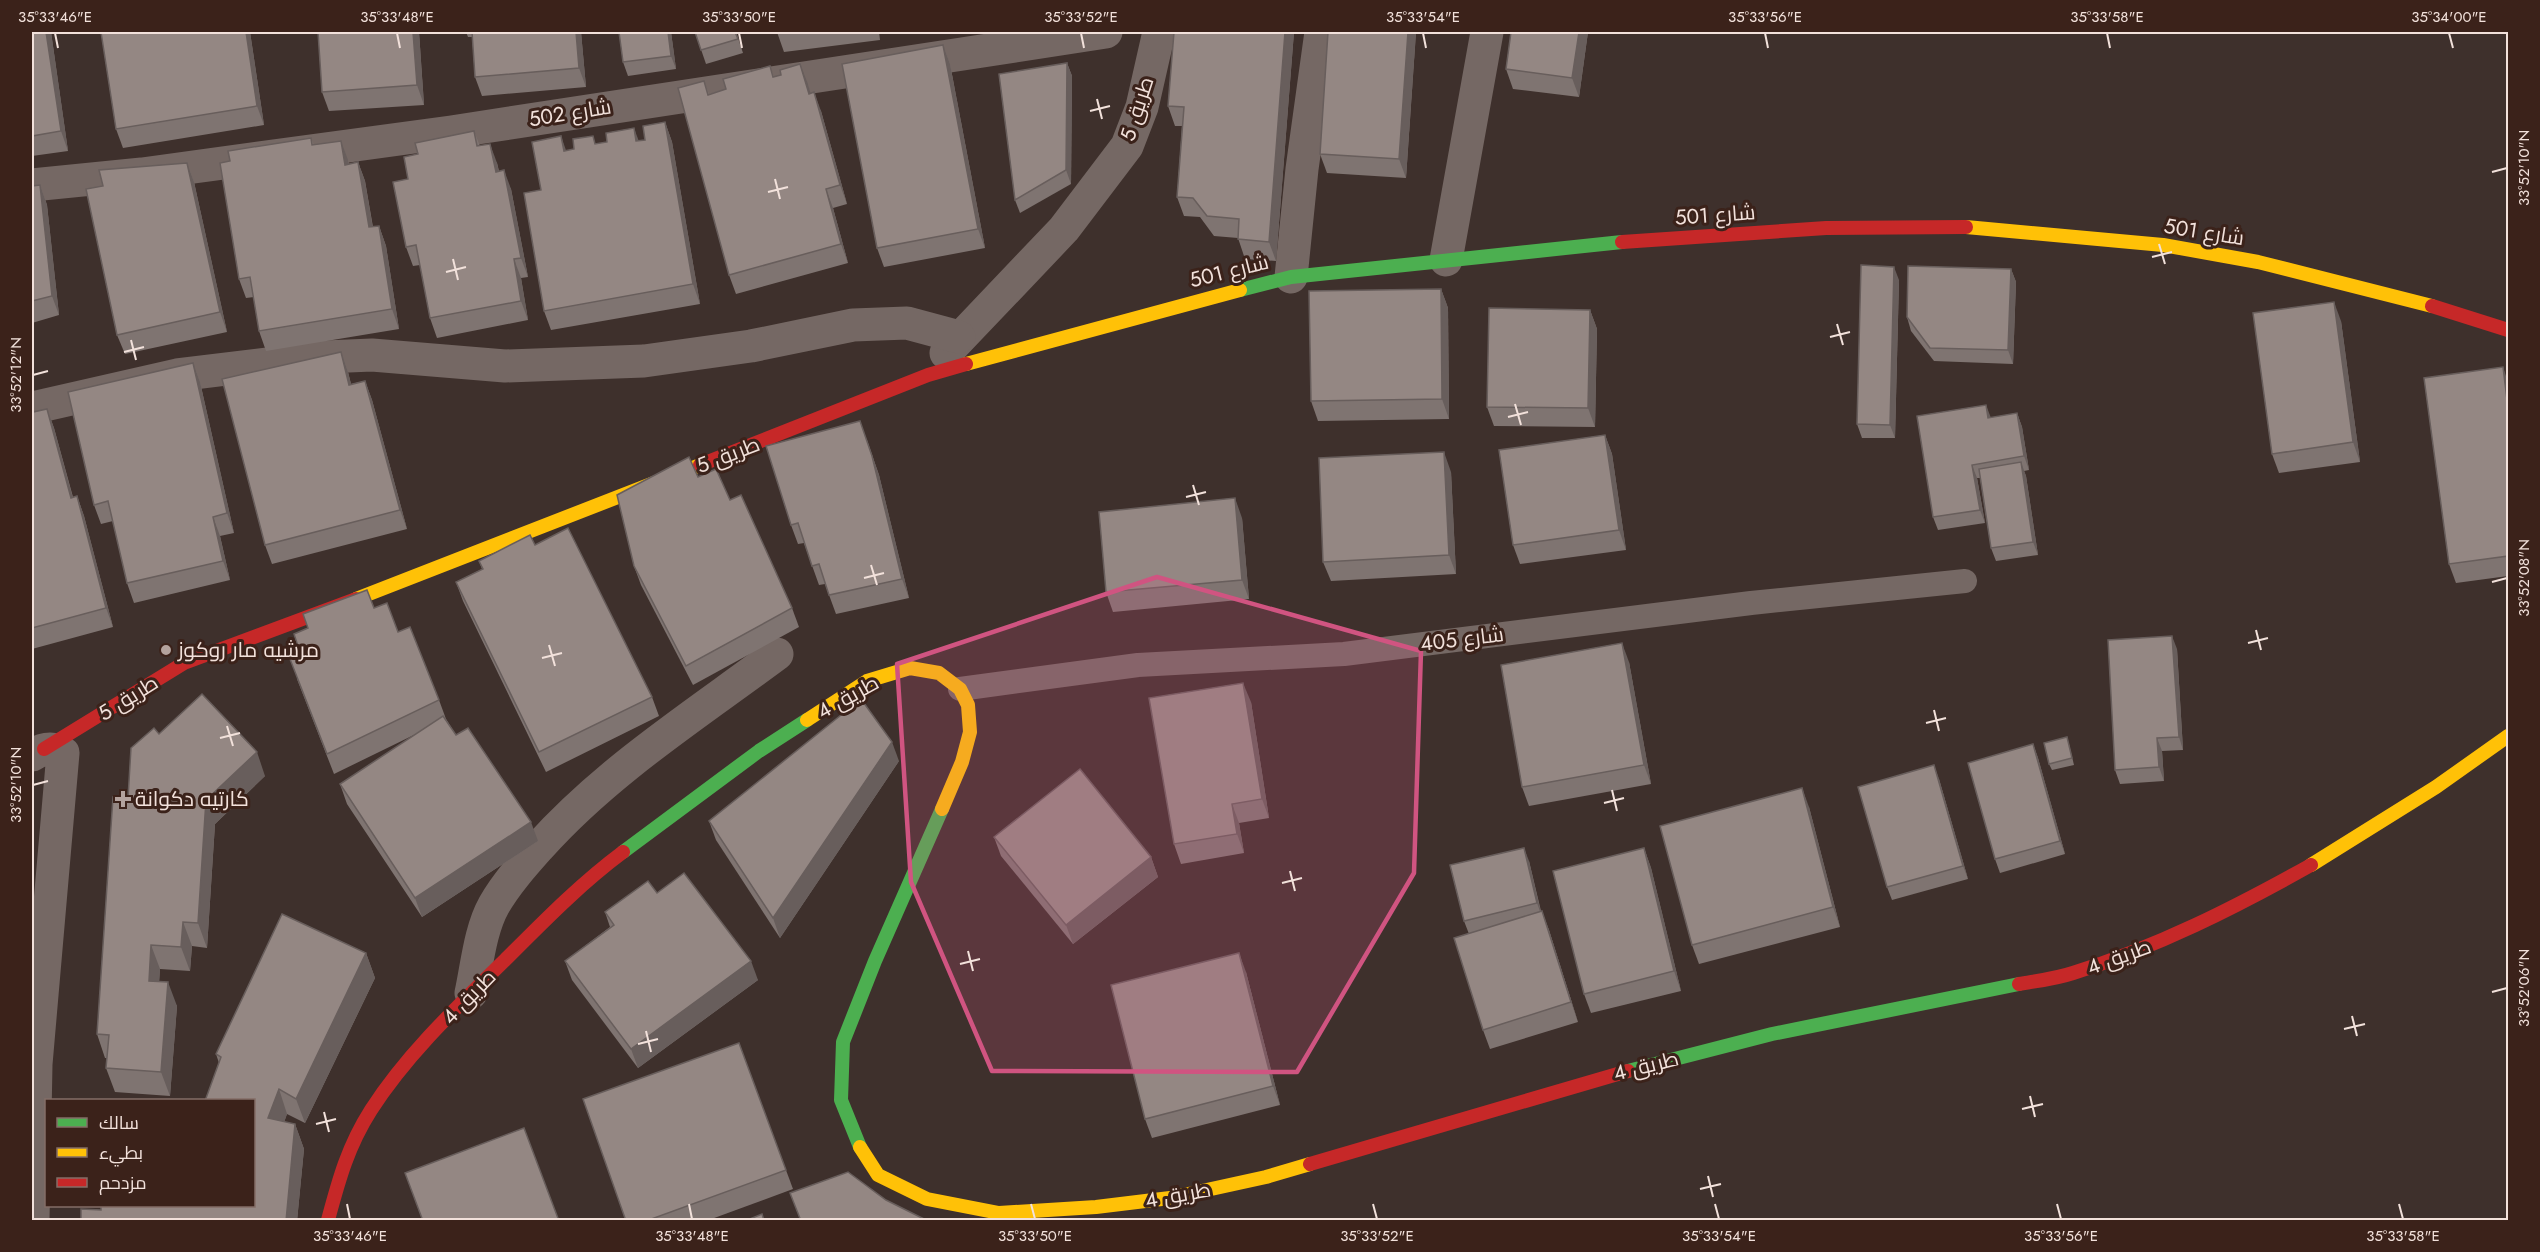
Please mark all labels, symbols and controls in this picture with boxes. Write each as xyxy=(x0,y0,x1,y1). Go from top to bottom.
text: 35°33'46"E xyxy=(18,6,92,28)
text: 35°33'48"E xyxy=(360,6,434,28)
text: 35°33'50"E xyxy=(702,6,776,28)
text: 35°33'52"E xyxy=(1044,6,1118,28)
text: 35°33'54"E xyxy=(1386,6,1460,28)
text: 35°33'56"E xyxy=(1728,6,1802,28)
text: 35°33'58"E xyxy=(2070,6,2144,28)
text: 35°34'00"E xyxy=(2411,6,2487,28)
street label: طريق 5 xyxy=(1113,73,1161,145)
street label: شارع 502 xyxy=(526,92,614,134)
text: 33°52'10"N xyxy=(2513,130,2535,206)
street label: شارع 501 xyxy=(1674,197,1756,233)
street label: شارع 501 xyxy=(2162,211,2246,253)
street label: شارع 501 xyxy=(1186,247,1272,295)
text: 33°52'12"N xyxy=(5,337,27,413)
street label: طريق 5 xyxy=(692,429,764,481)
text: 33°52'08"N xyxy=(2513,539,2535,617)
street label: شارع 405 xyxy=(1419,619,1505,659)
place label: مرشيه مار روكوز xyxy=(177,635,319,665)
marker: مرشيه مار روكوز xyxy=(159,643,173,657)
street label: طريق 5 xyxy=(92,668,164,728)
street label: طريق 4 xyxy=(812,668,884,726)
text: 33°52'10"N xyxy=(5,747,27,823)
place label: كارتيه دكوانة xyxy=(135,784,249,814)
marker: كارتيه دكوانة xyxy=(116,792,130,806)
street label: طريق 4 xyxy=(2083,932,2155,982)
text: 33°52'06"N xyxy=(2513,949,2535,1027)
street label: طريق 4 xyxy=(435,963,503,1031)
street label: طريق 4 xyxy=(1610,1043,1682,1089)
legend xyxy=(45,1099,255,1207)
text: سالك xyxy=(99,1110,139,1136)
text: بطيء xyxy=(99,1140,143,1167)
text: مزدحم xyxy=(99,1170,147,1196)
street label: طريق 4 xyxy=(1143,1174,1213,1216)
text: 35°33'46"E xyxy=(313,1225,387,1247)
text: 35°33'48"E xyxy=(655,1225,729,1247)
text: 35°33'50"E xyxy=(998,1225,1072,1247)
text: 35°33'52"E xyxy=(1340,1225,1414,1247)
text: 35°33'54"E xyxy=(1682,1225,1756,1247)
text: 35°33'56"E xyxy=(2024,1225,2098,1247)
text: 35°33'58"E xyxy=(2366,1225,2440,1247)

